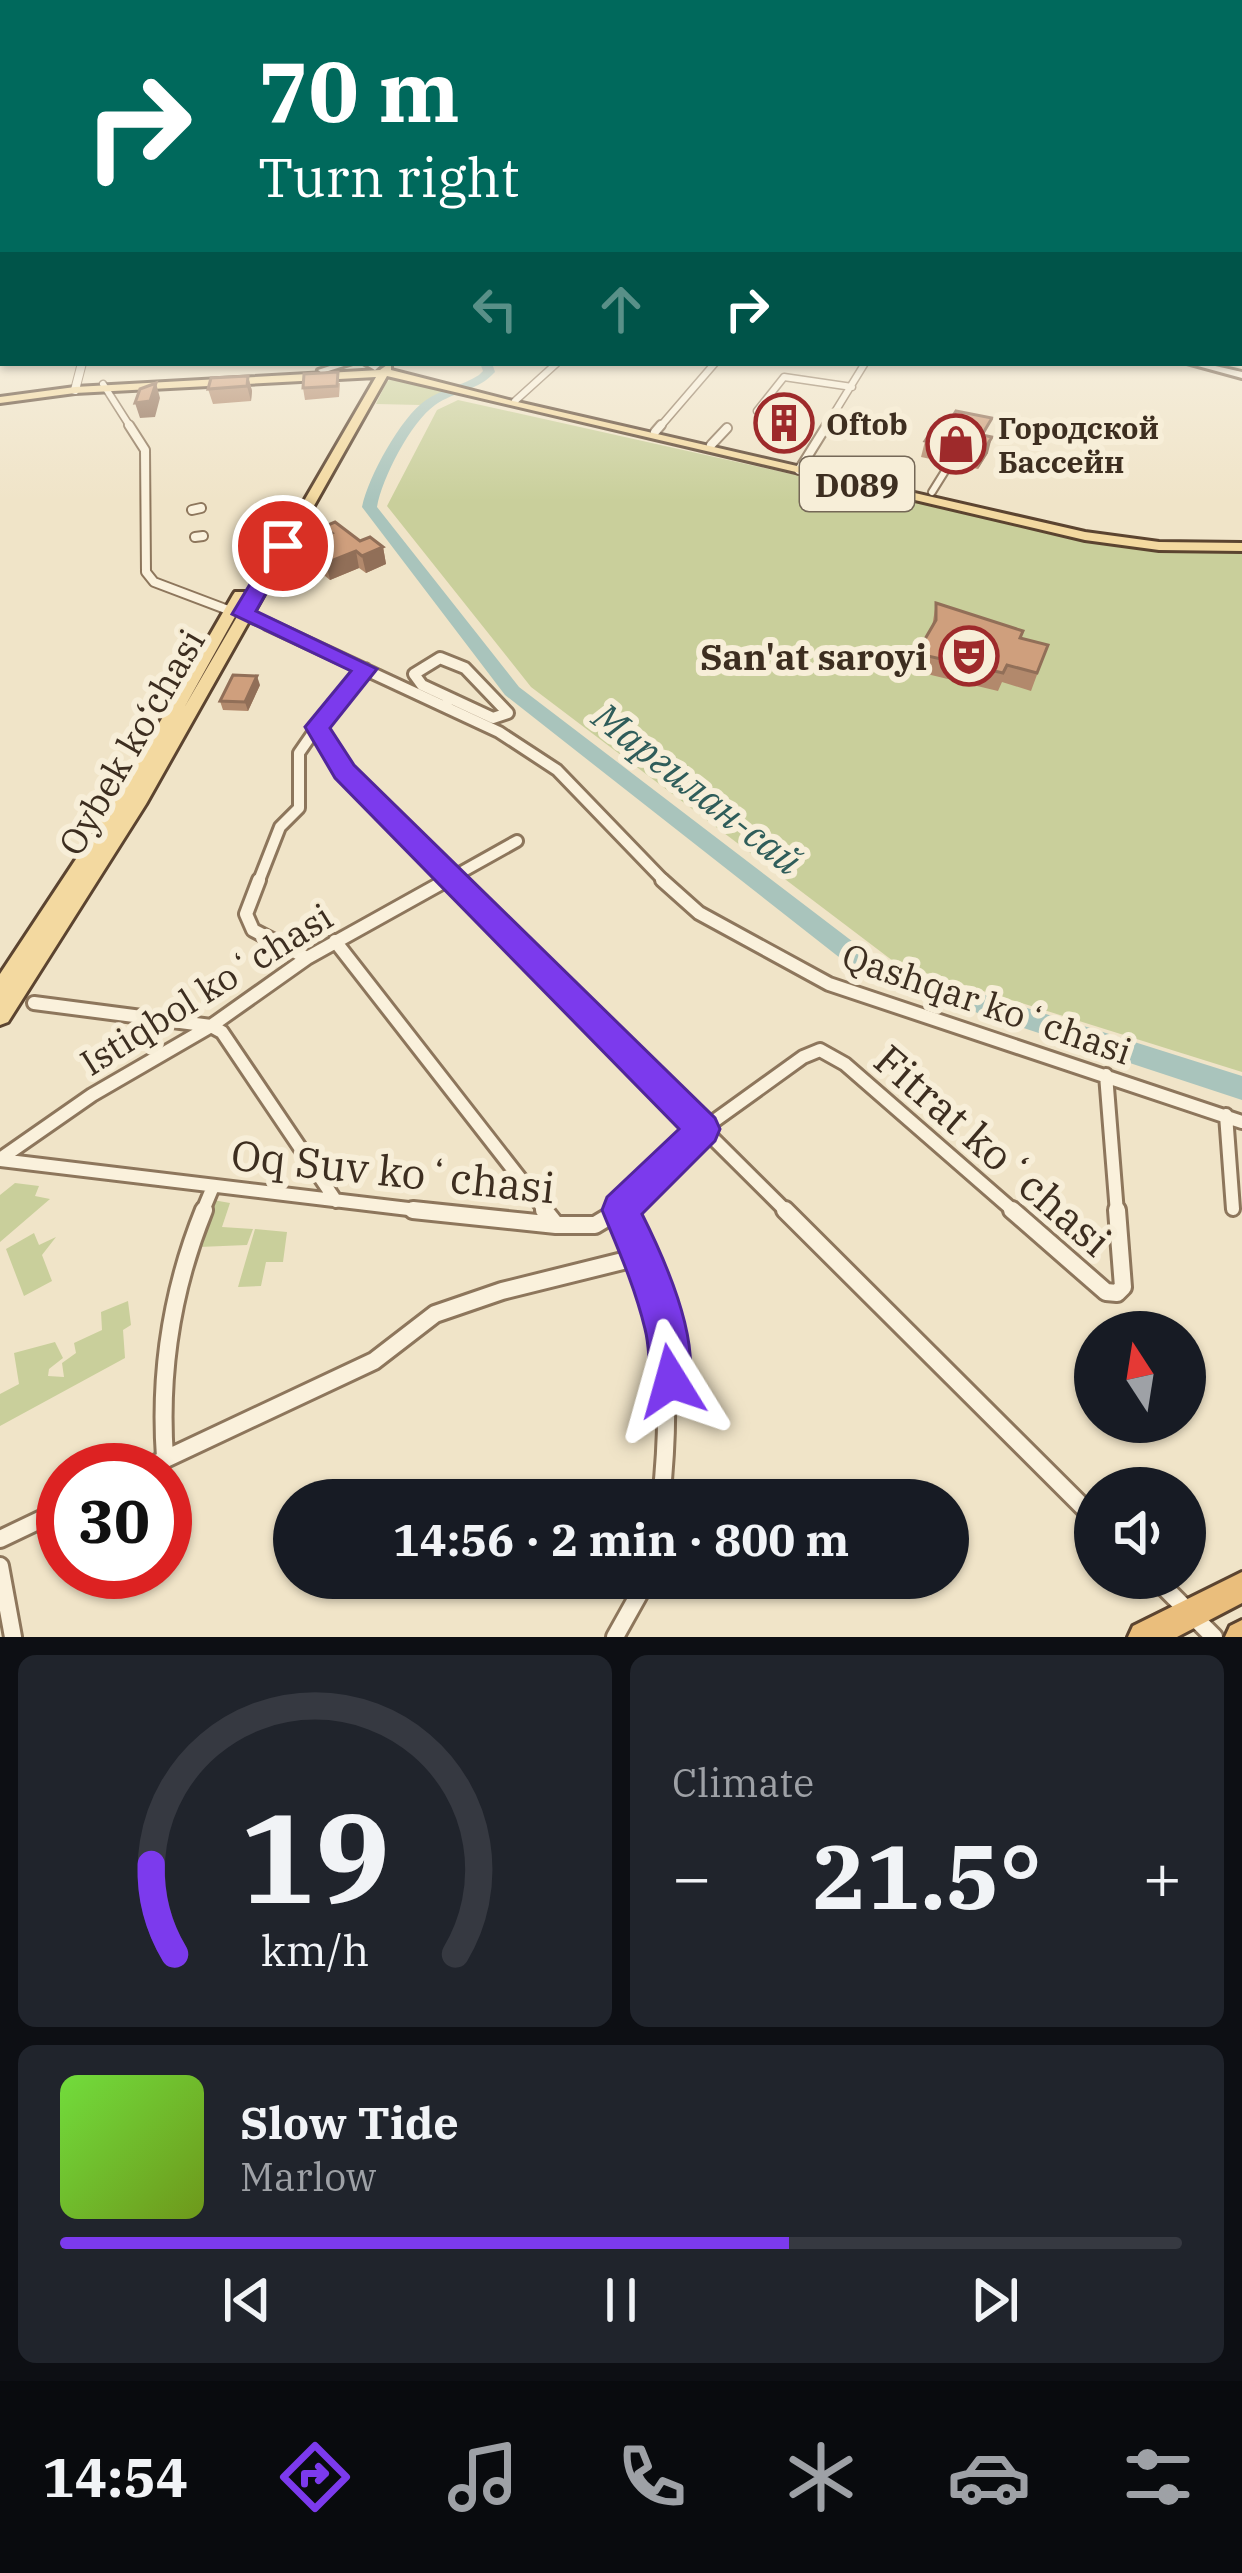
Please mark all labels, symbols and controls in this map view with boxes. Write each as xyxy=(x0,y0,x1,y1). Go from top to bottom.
text: 70 m xyxy=(258,36,460,145)
icon: right xyxy=(60,48,216,204)
text: Turn right xyxy=(258,142,520,212)
icon: left xyxy=(462,276,528,342)
icon: ahead xyxy=(588,276,654,342)
icon: right xyxy=(714,276,780,342)
building icon: Oftob xyxy=(753,392,815,454)
place label: Oftob xyxy=(826,404,908,443)
place label: Городской Бассейн xyxy=(998,408,1159,481)
shop icon: Городской Бассейн xyxy=(925,413,987,475)
road number: D089 xyxy=(800,457,914,511)
pin xyxy=(232,495,334,597)
icon: arrive xyxy=(250,513,316,579)
street label: Oybek ko‘chasi xyxy=(47,621,215,863)
theatre icon: San'at saroyi xyxy=(938,625,1000,687)
place label: San'at saroyi xyxy=(700,633,927,680)
water label: Маргилан-сай xyxy=(582,690,813,886)
street label: Istiqbol koʻchasi xyxy=(71,893,341,1085)
street label: Qashqar koʻchasi xyxy=(836,931,1138,1075)
street label: Fitrat koʻchasi xyxy=(863,1032,1123,1268)
street label: Oq Suv koʻchasi xyxy=(228,1127,558,1215)
north arrow xyxy=(1074,1311,1206,1443)
map controls xyxy=(1074,1311,1206,1599)
position arrow xyxy=(608,1318,734,1444)
speed limit sign: 30 xyxy=(36,1443,192,1599)
button: sound xyxy=(1074,1467,1206,1599)
text: 14:56 · 2 min · 800 m xyxy=(393,1510,849,1568)
text: Climate xyxy=(672,1757,814,1808)
text: 19 xyxy=(240,1775,390,1937)
text: 21.5° xyxy=(812,1817,1042,1934)
text: − xyxy=(672,1833,712,1919)
text: + xyxy=(1142,1833,1182,1919)
text: km/h xyxy=(261,1922,369,1978)
text: Slow Tide xyxy=(240,2093,459,2151)
text: Marlow xyxy=(240,2151,376,2202)
icon: previous xyxy=(214,2267,280,2333)
icon: pause xyxy=(588,2267,654,2333)
icon: next xyxy=(962,2267,1028,2333)
icon: directions xyxy=(273,2435,357,2519)
icon: music xyxy=(441,2435,525,2519)
icon: phone xyxy=(610,2435,694,2519)
icon: climate xyxy=(779,2435,863,2519)
icon: car xyxy=(947,2435,1031,2519)
icon: filters xyxy=(1116,2435,1200,2519)
text: 14:54 xyxy=(42,2442,188,2512)

